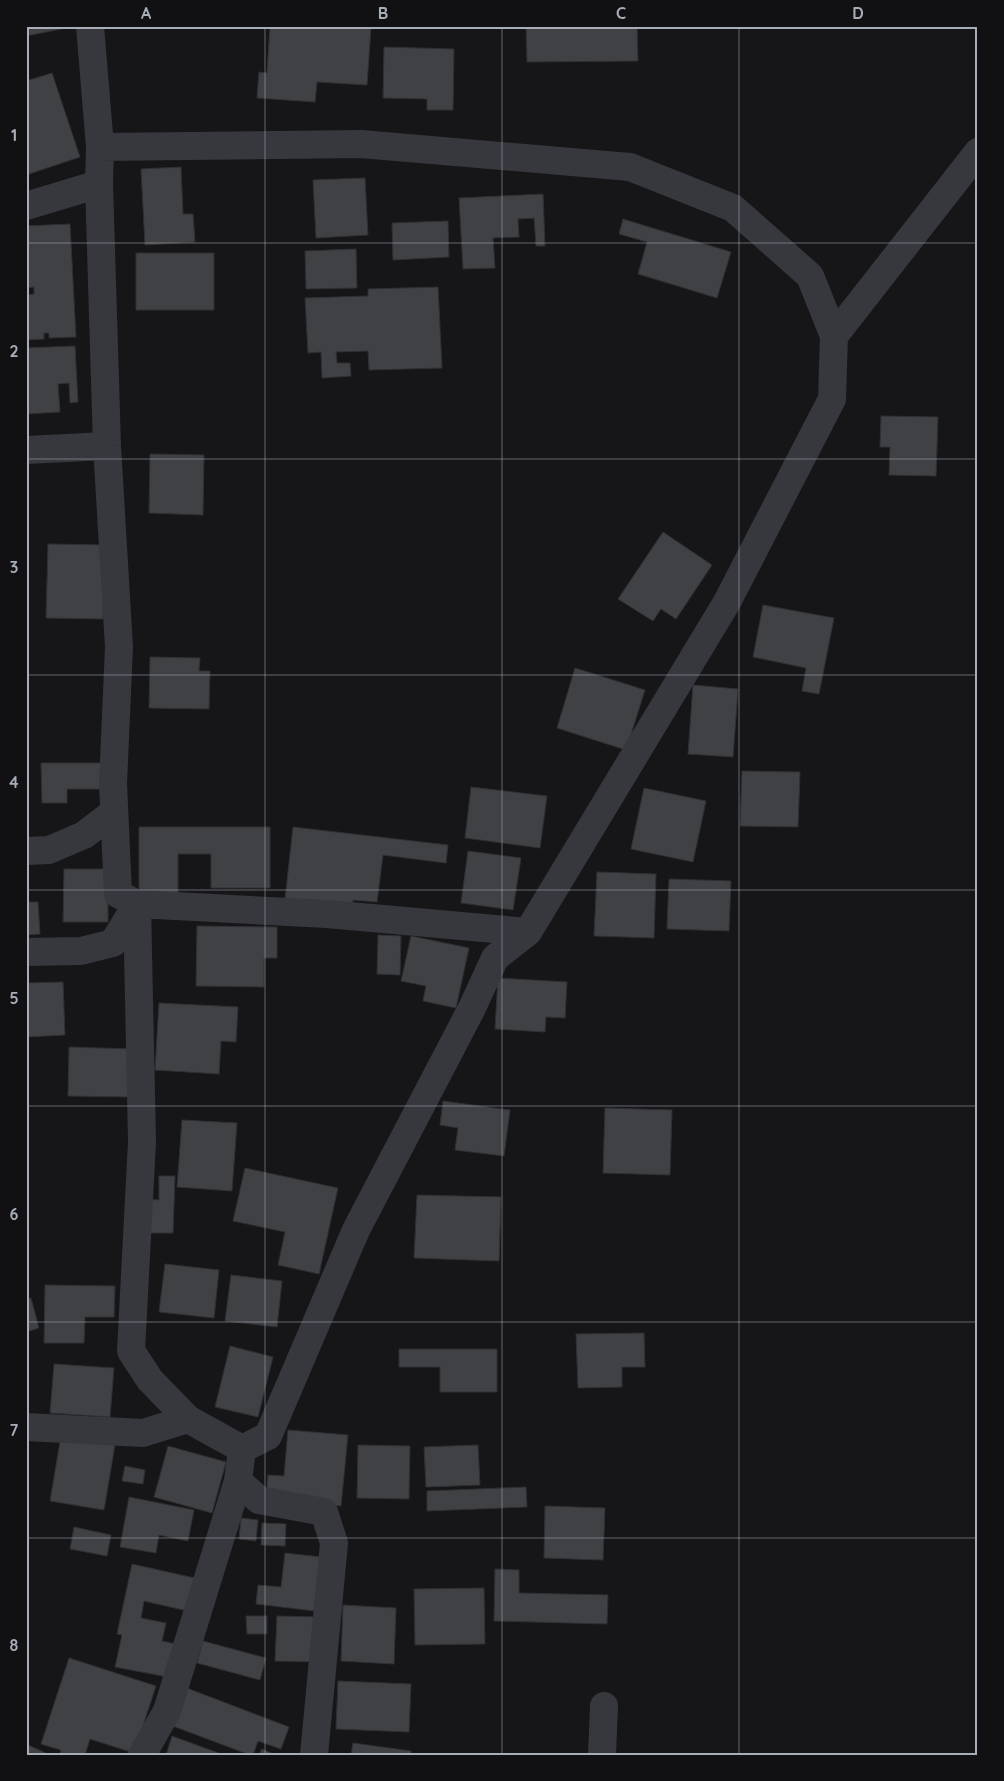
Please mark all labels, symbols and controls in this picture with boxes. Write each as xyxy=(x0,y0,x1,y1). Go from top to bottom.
text: A xyxy=(141,3,152,23)
text: B xyxy=(378,3,388,23)
text: C xyxy=(616,3,626,23)
text: D xyxy=(852,3,864,23)
text: 1 xyxy=(11,125,17,145)
text: 2 xyxy=(9,341,19,361)
text: 3 xyxy=(10,557,18,577)
text: 4 xyxy=(9,772,19,792)
text: 5 xyxy=(9,988,19,1008)
text: 6 xyxy=(10,1204,19,1224)
text: 7 xyxy=(10,1420,19,1440)
text: 8 xyxy=(10,1635,19,1655)

